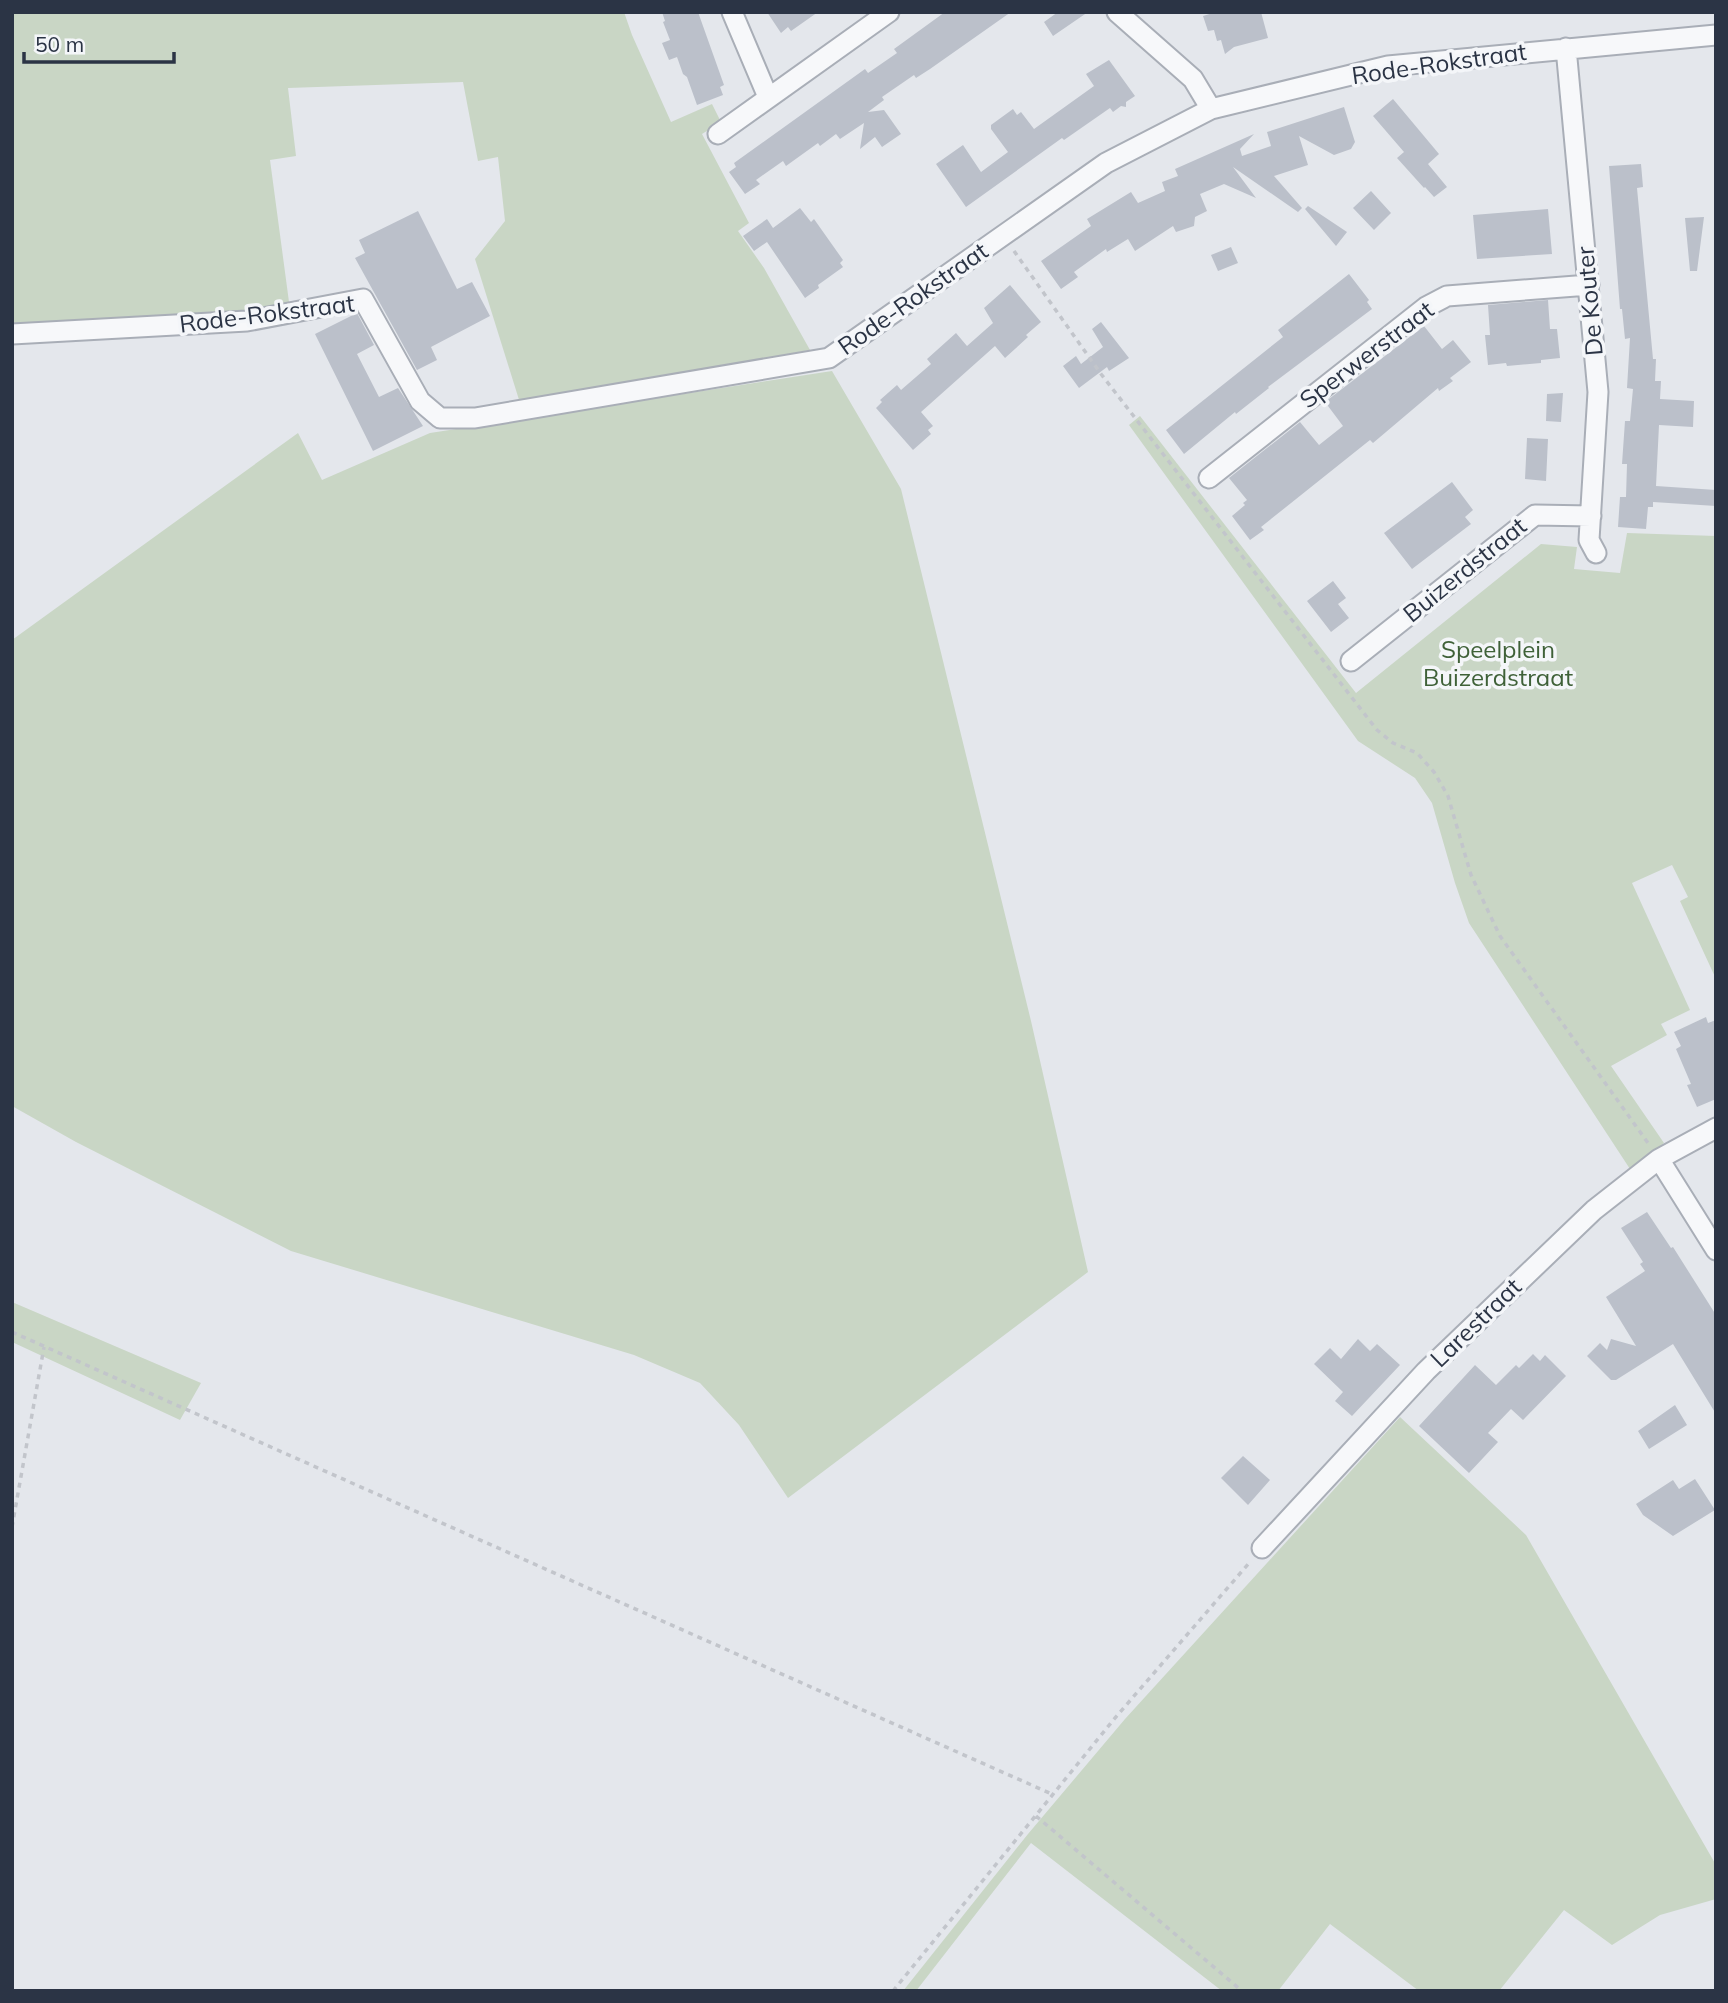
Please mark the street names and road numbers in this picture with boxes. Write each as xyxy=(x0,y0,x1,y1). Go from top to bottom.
street label: Rode-Rokstraat xyxy=(1350,36,1528,90)
street label: Rode-Rokstraat xyxy=(832,235,993,361)
street label: De Kouter xyxy=(1569,245,1609,357)
street label: Rode-Rokstraat xyxy=(178,287,356,339)
street label: Sperwerstraat xyxy=(1293,294,1439,414)
street label: Buizerdstraat xyxy=(1397,510,1532,628)
street label: Larestraat xyxy=(1423,1272,1527,1373)

